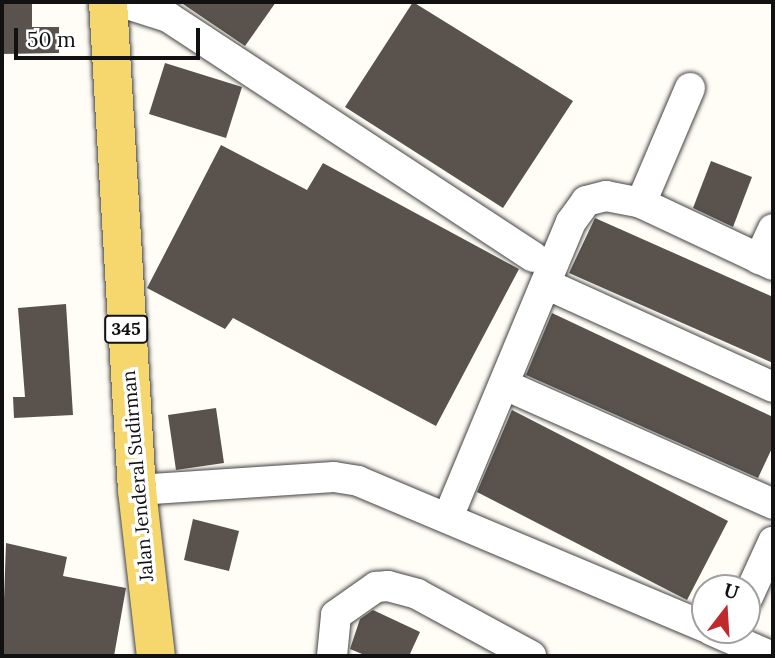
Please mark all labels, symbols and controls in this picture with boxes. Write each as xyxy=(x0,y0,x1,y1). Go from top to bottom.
scale bar xyxy=(18,14,203,58)
text: 50 m xyxy=(27,26,76,53)
road number: 345 xyxy=(103,314,149,344)
street label: Jalan Jenderal Sudirman xyxy=(117,370,159,582)
north arrow xyxy=(691,574,761,644)
text: U xyxy=(721,577,742,604)

